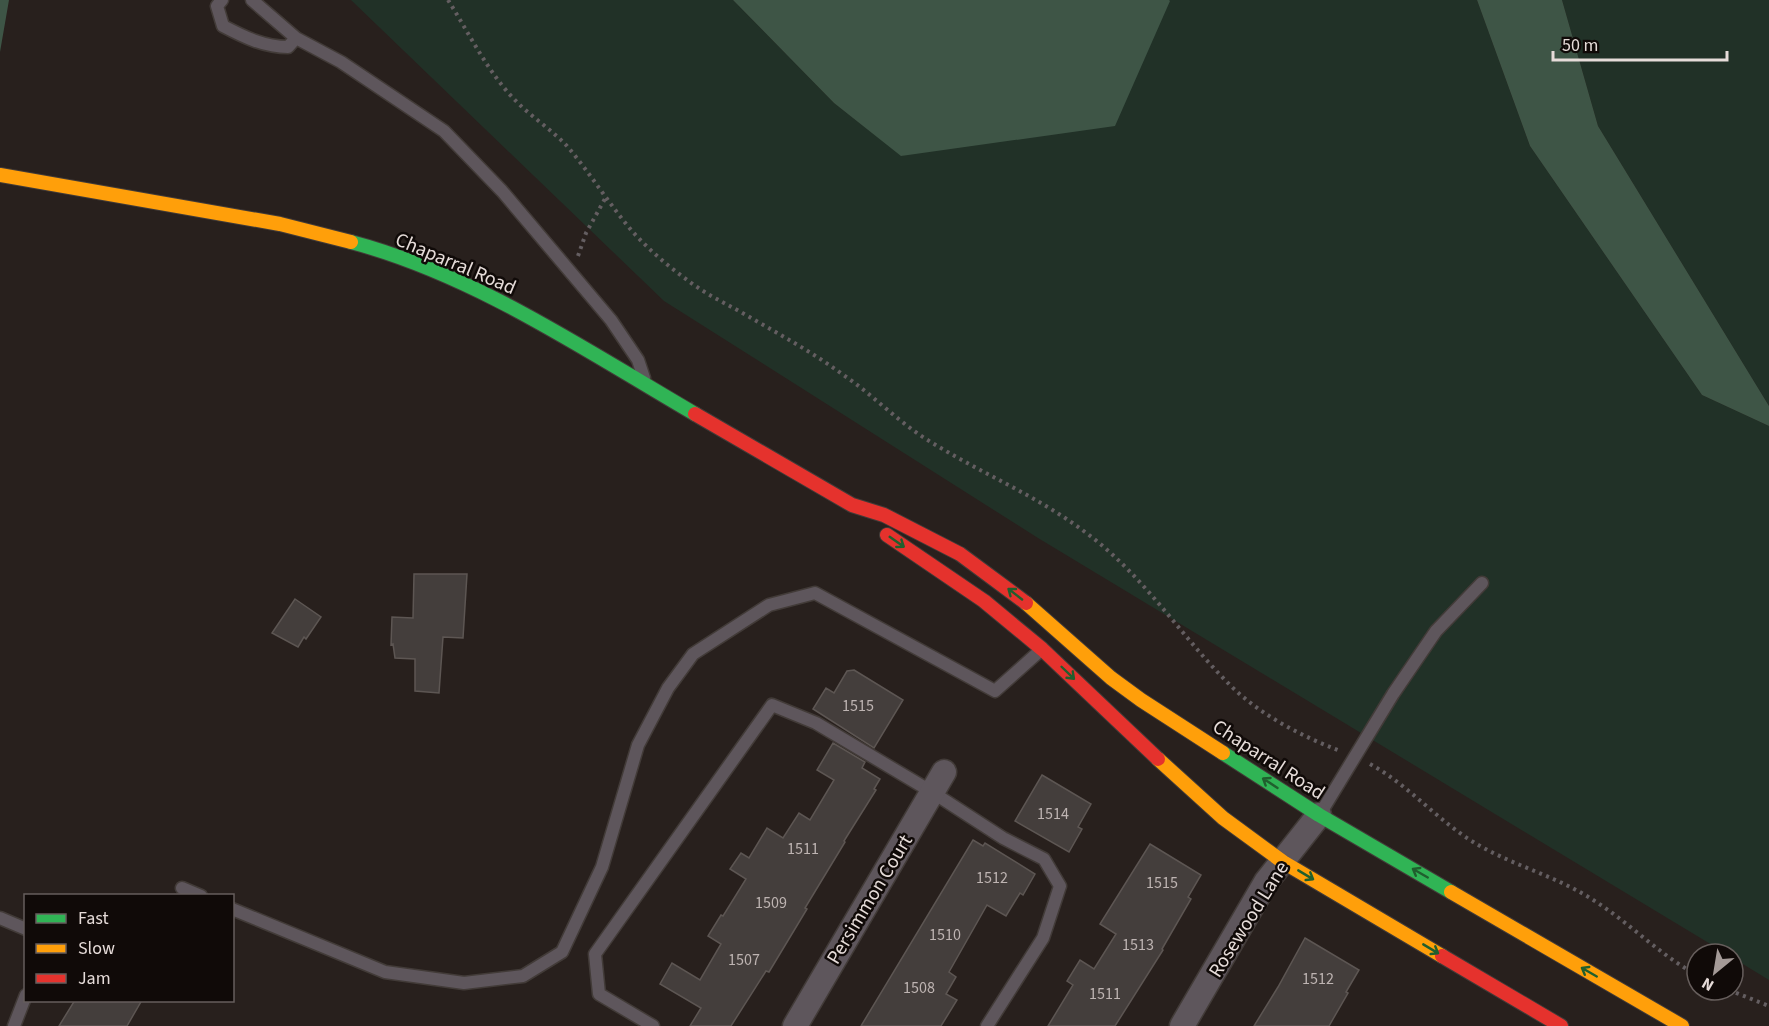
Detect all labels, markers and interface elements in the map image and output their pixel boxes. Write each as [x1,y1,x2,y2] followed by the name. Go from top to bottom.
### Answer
[1553,24,1727,62] scale bar
[1562,33,1598,58] text: 50 m
[391,226,520,302] street label: Chaparral Road
[889,536,905,548] one-way arrow
[1008,588,1024,600] one-way arrow
[1061,666,1076,681] one-way arrow
[842,695,874,717] house number: 1515
[1207,713,1330,807] street label: Chaparral Road
[1262,777,1279,789] one-way arrow
[1037,803,1069,825] house number: 1514
[820,829,920,970] street label: Persimmon Court
[787,838,819,860] house number: 1511
[1202,856,1296,983] street label: Rosewood Lane
[976,867,1008,889] house number: 1512
[1412,867,1429,879] one-way arrow
[1297,869,1314,881] one-way arrow
[1146,872,1178,894] house number: 1515
[755,892,787,914] house number: 1509
[24,894,234,1002] legend
[78,906,109,931] text: Fast
[929,924,961,946] house number: 1510
[1122,934,1154,956] house number: 1513
[78,936,115,961] text: Slow
[1685,942,1745,1002] north arrow
[1422,944,1439,956] one-way arrow
[728,949,760,971] house number: 1507
[1580,965,1597,977] one-way arrow
[78,966,111,991] text: Jam
[1302,968,1334,990] house number: 1512
[1698,972,1718,996] text: N
[903,977,935,999] house number: 1508
[1089,983,1121,1005] house number: 1511

